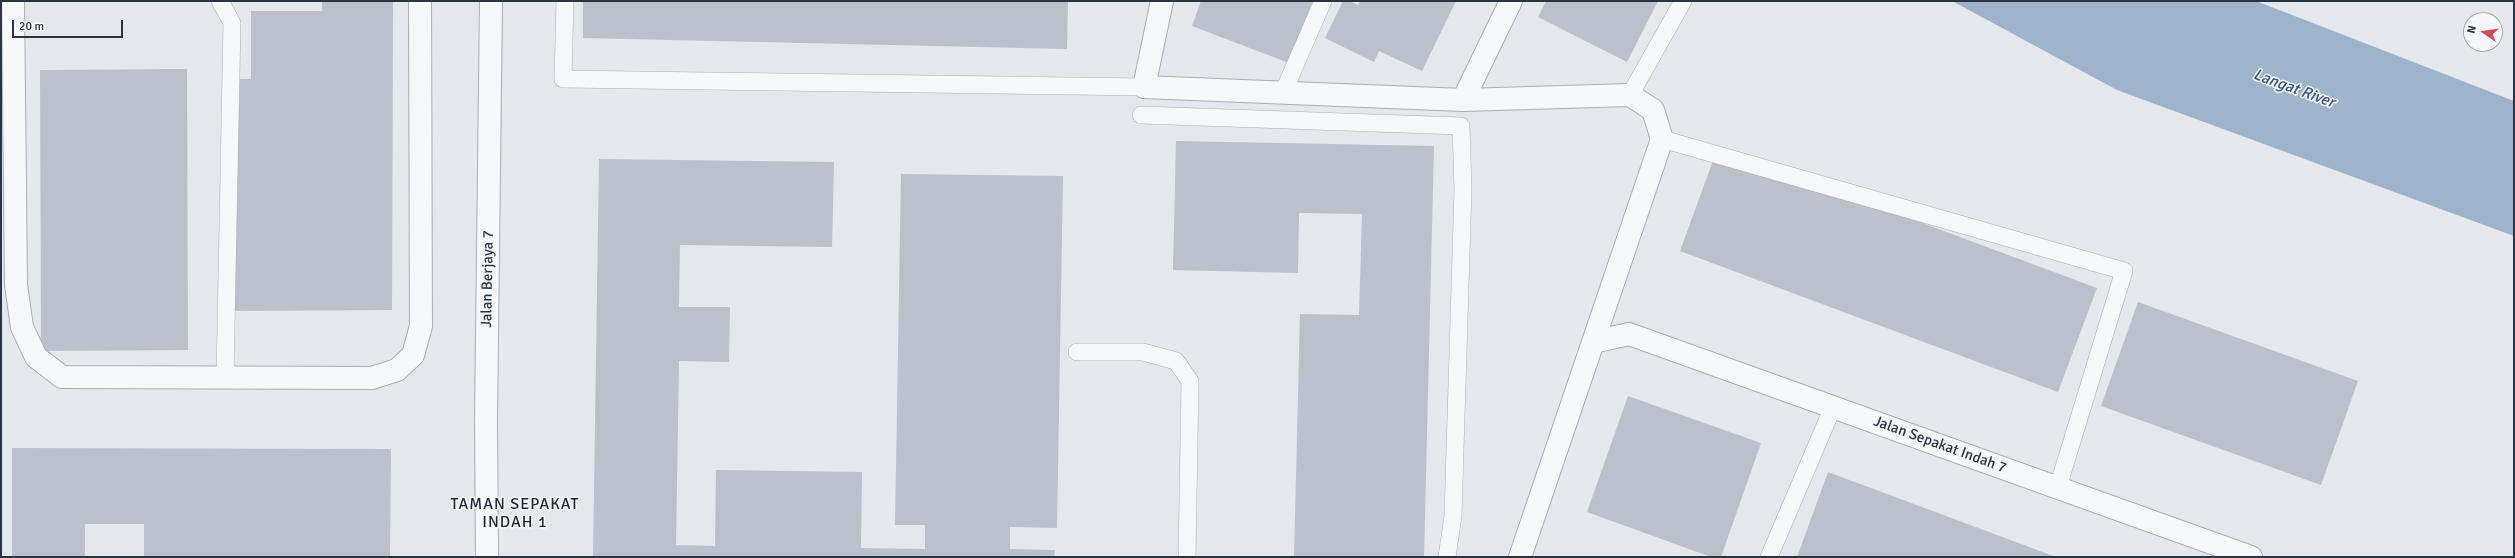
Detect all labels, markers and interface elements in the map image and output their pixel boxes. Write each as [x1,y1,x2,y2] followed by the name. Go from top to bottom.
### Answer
[14,12,125,38] scale bar
[2463,12,2503,52] north arrow
[19,19,44,34] text: 20 m
[2465,24,2479,35] text: N
[2251,65,2337,113] water label: Langat River
[478,230,498,328] street label: Jalan Berjaya 7
[1871,413,2009,477] street label: Jalan Sepakat Indah 7
[451,495,579,533] district label: TAMAN SEPAKAT INDAH 1

